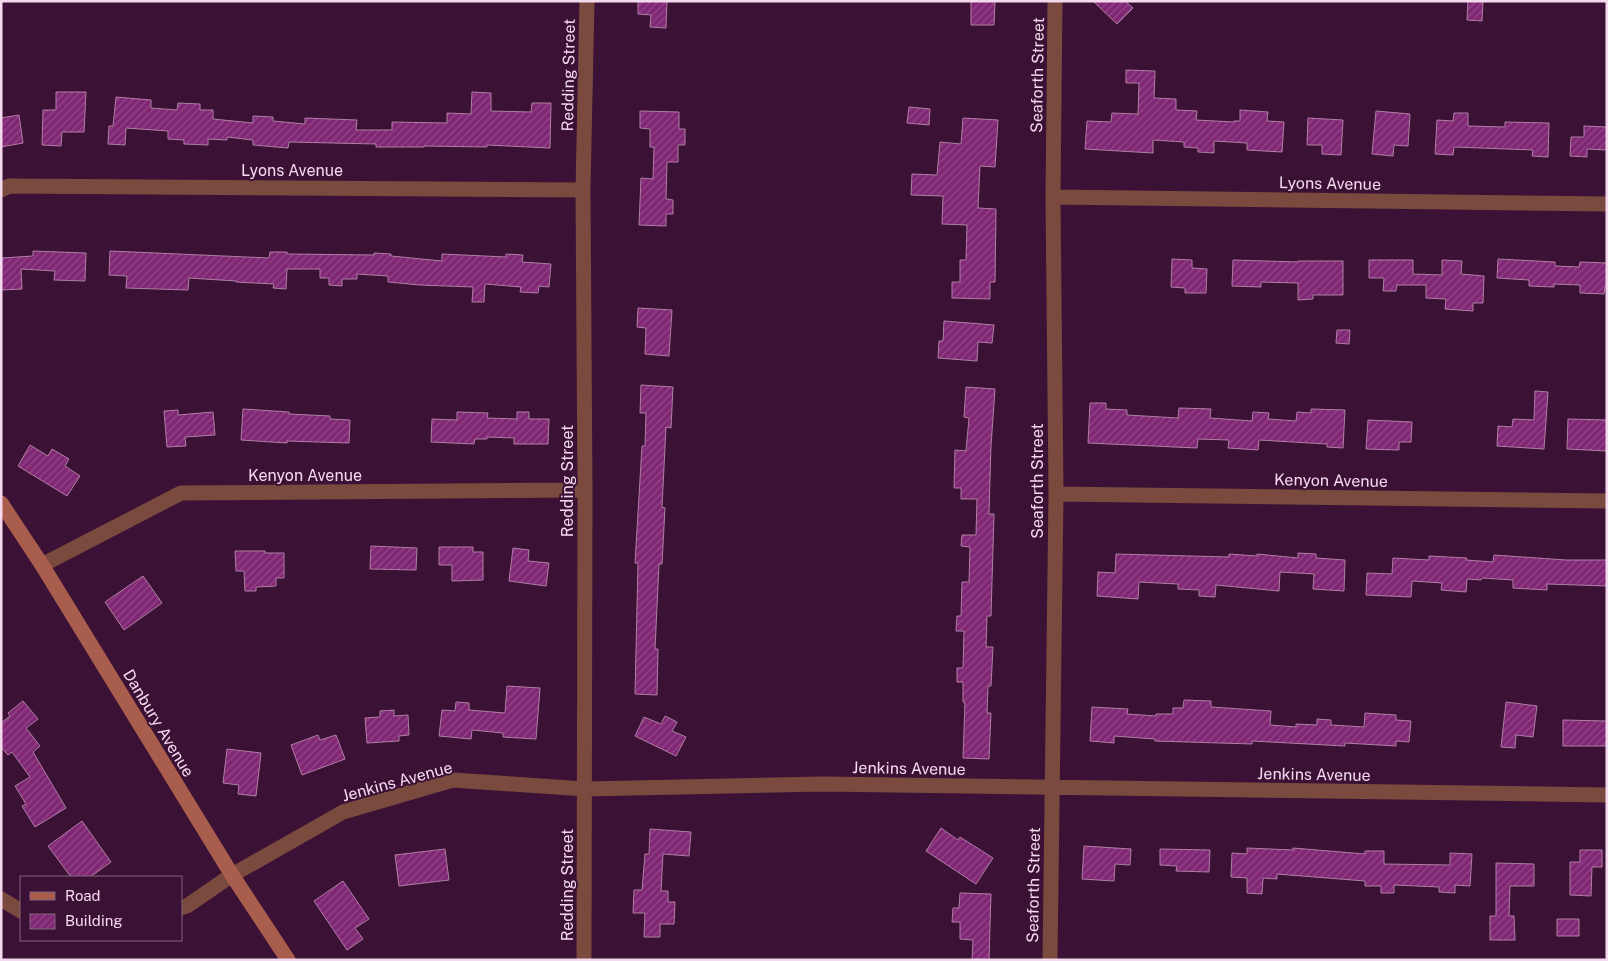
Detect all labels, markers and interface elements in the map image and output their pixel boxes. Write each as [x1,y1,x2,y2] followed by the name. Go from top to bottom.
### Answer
[1027,17,1048,133] street label: Seaforth Street
[558,18,579,132] street label: Redding Street
[241,161,343,180] street label: Lyons Avenue
[1279,173,1381,194] street label: Lyons Avenue
[1028,423,1047,539] street label: Seaforth Street
[558,425,577,537] street label: Redding Street
[248,466,362,485] street label: Kenyon Avenue
[1274,470,1388,491] street label: Kenyon Avenue
[119,666,198,780] street label: Danbury Avenue
[340,758,454,805] street label: Jenkins Avenue
[852,758,966,779] street label: Jenkins Avenue
[1257,764,1371,785] street label: Jenkins Avenue
[1023,827,1044,943] street label: Seaforth Street
[558,829,577,941] street label: Redding Street
[20,876,182,941] legend
[65,887,101,904] text: Road
[65,912,123,929] text: Building

